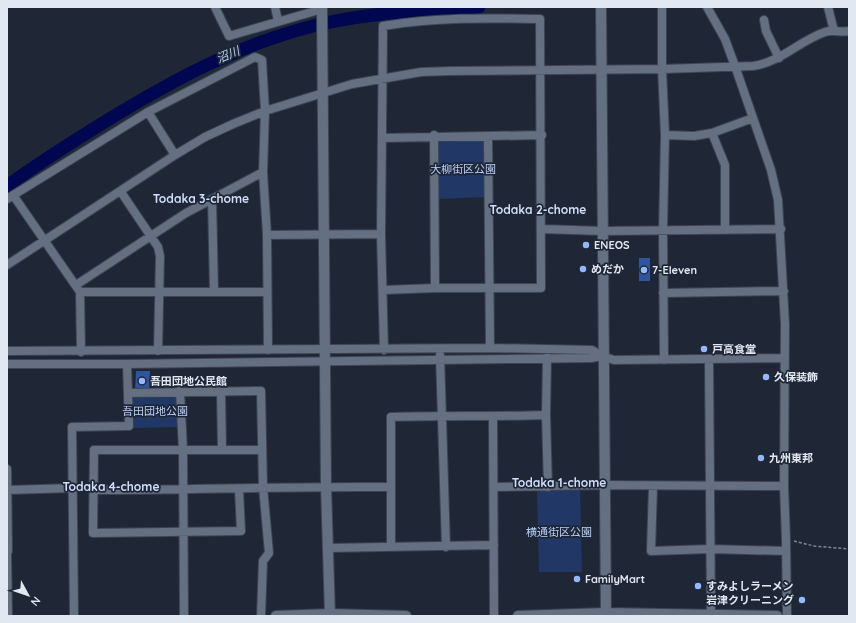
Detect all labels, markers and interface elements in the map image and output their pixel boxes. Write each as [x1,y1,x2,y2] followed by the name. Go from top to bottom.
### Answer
[214,42,244,66] water label: 沼川
[430,162,496,176] park label: 大柳街区公園
[153,191,249,206] district label: Todaka 3-chome
[490,202,586,217] district label: Todaka 2-chome
[594,238,630,252] place label: ENEOS
[581,240,591,250] marker: ENEOS
[591,262,624,276] place label: めだか
[652,263,697,277] place label: 7-Eleven
[578,264,588,274] marker: めだか
[639,265,649,275] marker: 7-Eleven
[712,342,756,356] place label: 戸高食堂
[699,344,709,354] marker: 戸高食堂
[774,370,818,384] place label: 久保装飾
[761,372,771,382] marker: 久保装飾
[150,374,227,388] place label: 吾田団地公民館
[137,376,147,386] marker: 吾田団地公民館
[122,404,188,418] park label: 吾田団地公園
[769,451,813,465] place label: 九州東邦
[756,453,766,463] marker: 九州東邦
[512,475,606,490] district label: Todaka 1-chome
[62,479,160,494] district label: Todaka 4-chome
[526,525,592,539] park label: 横通街区公園
[585,572,645,586] place label: FamilyMart
[572,574,582,584] marker: FamilyMart
[8,575,48,615] north arrow
[706,579,794,593] place label: すみよしラーメン
[693,581,703,591] marker: すみよしラーメン
[706,593,794,607] place label: 岩津クリーニング
[28,594,44,609] text: N
[797,595,807,605] marker: 岩津クリーニング

